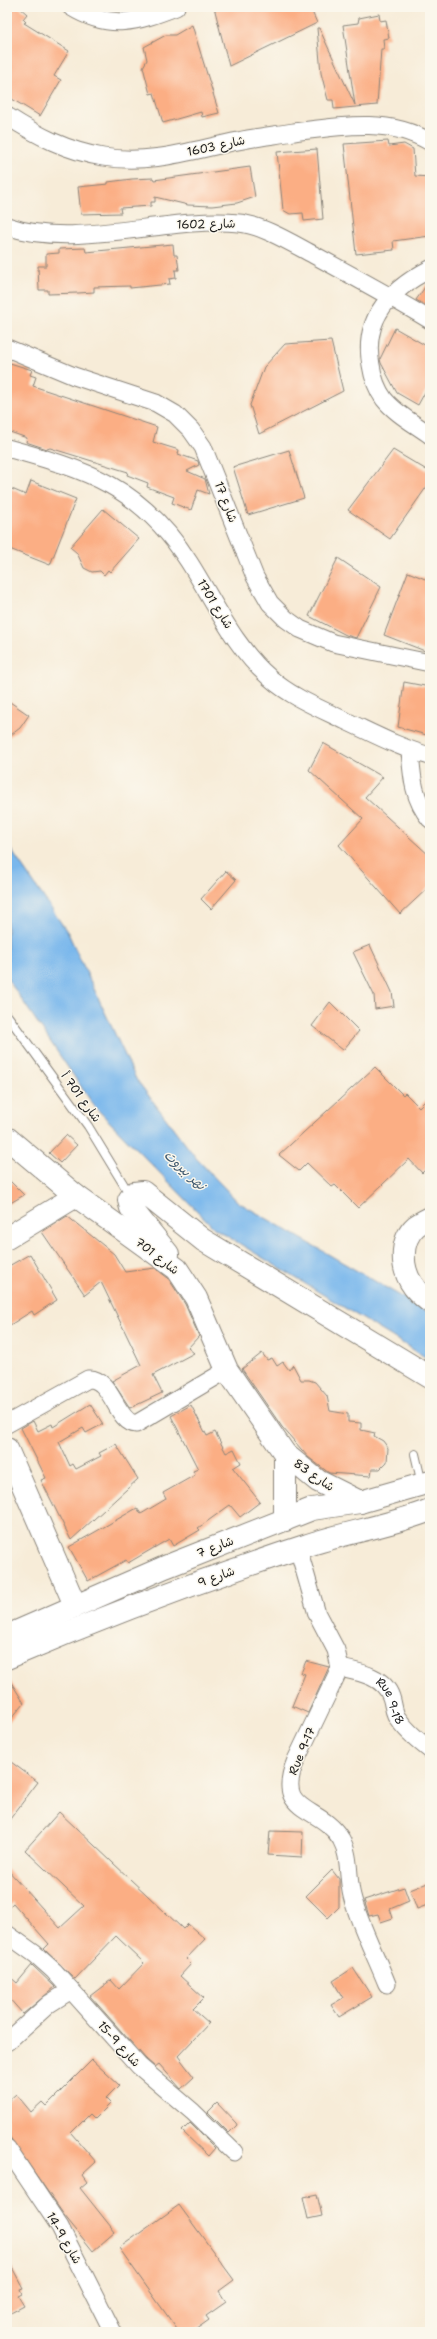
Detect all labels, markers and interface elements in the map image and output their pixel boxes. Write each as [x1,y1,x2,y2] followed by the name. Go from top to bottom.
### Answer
[185,132,247,161] street label: شارع 1603
[176,215,236,234] street label: شارع 1602
[210,479,241,525] street label: شارع 17
[193,576,237,632] street label: شارع 1701
[57,1069,105,1126] street label: شارع 701 أ
[161,1146,211,1195] water label: نهر بيروت
[131,1234,182,1279] street label: شارع 701
[290,1455,338,1496] street label: شارع 83
[194,1533,236,1562] street label: شارع 7
[195,1563,237,1592] street label: شارع 9
[372,1674,408,1728] street label: Rue 9-18
[285,1725,319,1777] street label: Rue 9-17
[93,2018,144,2071] street label: شارع 9-15
[42,2209,85,2267] street label: شارع 9-14

